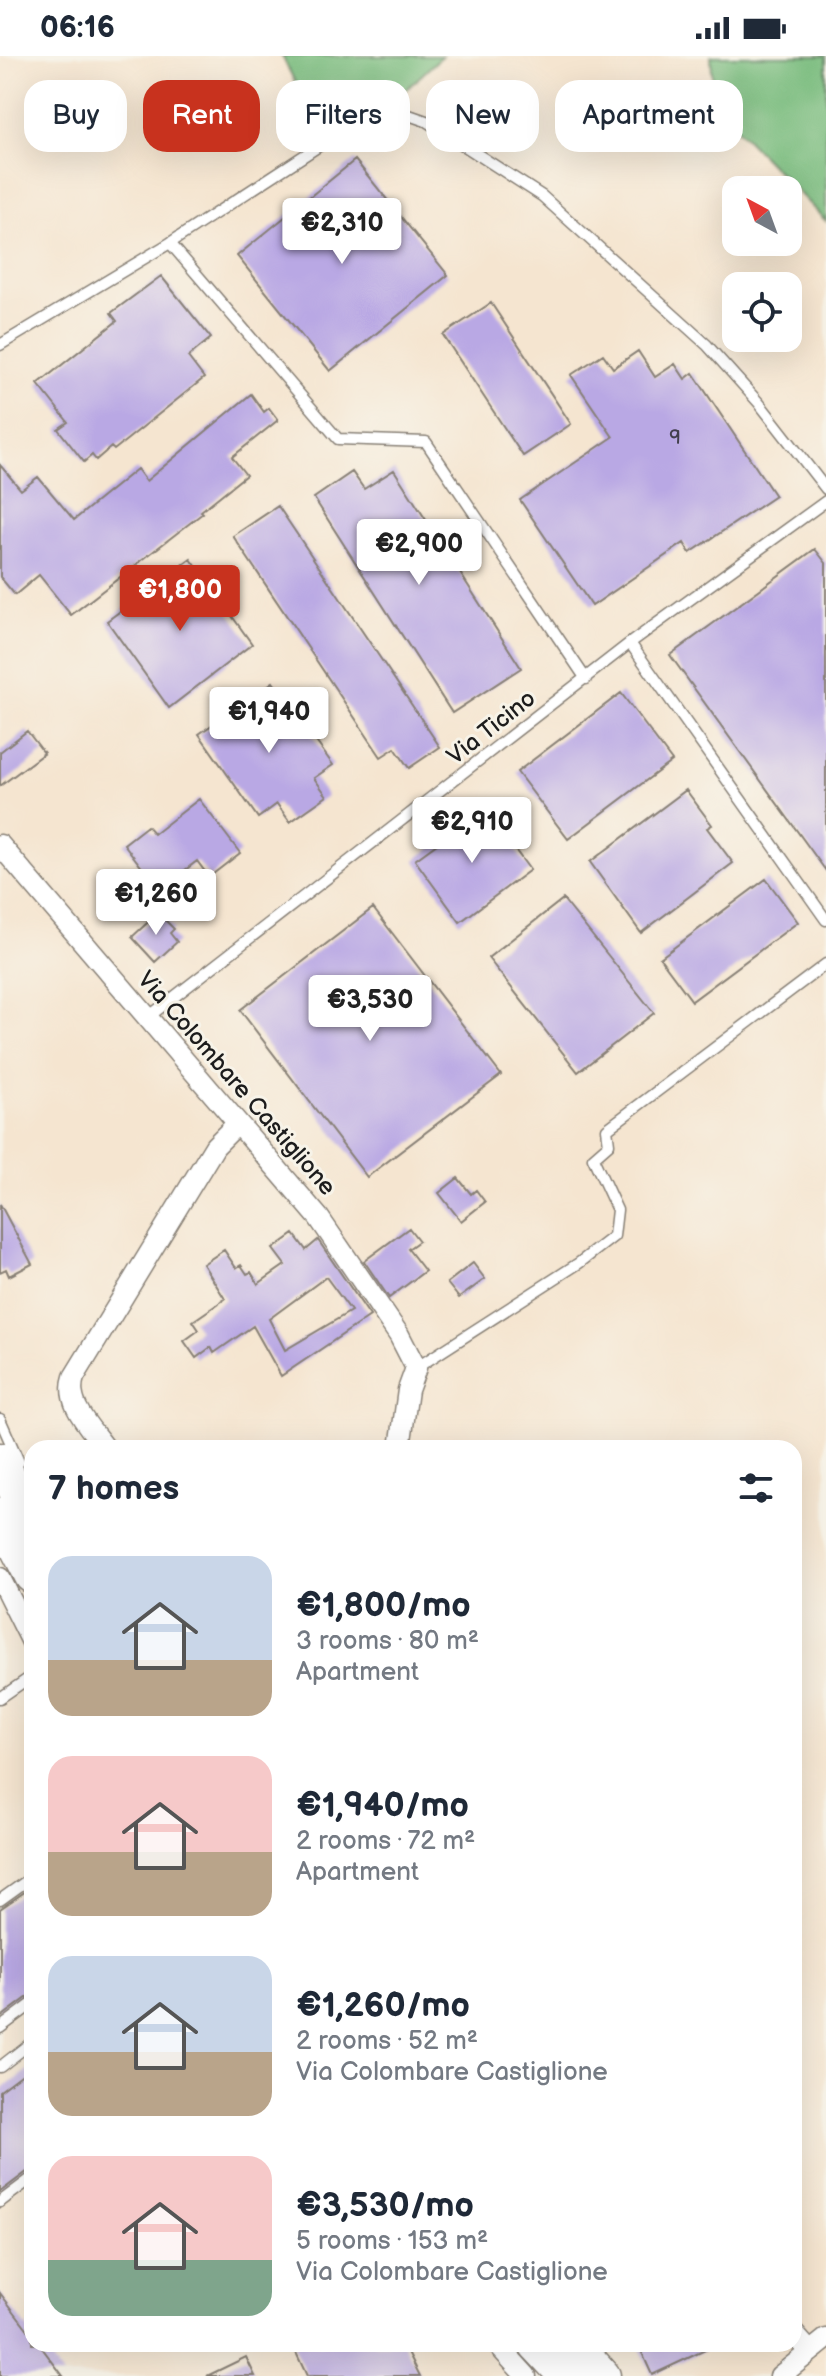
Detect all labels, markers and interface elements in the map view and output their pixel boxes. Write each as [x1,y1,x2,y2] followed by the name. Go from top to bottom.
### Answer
[40,10,115,46] text: 06:16
[24,80,127,152] chip: Buy
[143,80,260,152] chip: Rent
[276,80,410,152] chip: Filters
[426,80,539,152] chip: New
[555,80,743,152] chip: Apartment
[722,176,802,256] north arrow
[722,176,802,352] map controls
[277,198,407,266] pin: €2,310
[300,208,384,239] text: €2,310
[722,272,802,352] button: locate
[669,426,681,450] house number: 9
[354,519,484,587] pin: €2,900
[375,529,463,560] text: €2,900
[115,565,245,633] pin: €1,800
[138,575,222,606] text: €1,800
[441,684,541,771] street label: Via Ticino
[204,687,334,755] pin: €1,940
[227,697,311,728] text: €1,940
[407,797,537,865] pin: €2,910
[430,807,514,838] text: €2,910
[91,869,221,937] pin: €1,260
[114,879,198,910] text: €1,260
[131,965,342,1201] street label: Via Colombare Castiglione
[305,975,435,1043] pin: €3,530
[327,985,413,1016] text: €3,530
[734,1466,778,1510] icon: filters
[48,1468,179,1509] text: 7 homes
[296,1585,471,1626] text: €1,800/mo
[112,1588,208,1684] icon: home
[296,1626,479,1657] text: 3 rooms · 80 m²
[296,1657,419,1688] text: Apartment
[296,1785,469,1826] text: €1,940/mo
[112,1788,208,1884] icon: home
[296,1826,475,1857] text: 2 rooms · 72 m²
[296,1857,419,1888] text: Apartment
[296,1985,470,2026] text: €1,260/mo
[112,1988,208,2084] icon: home
[296,2026,478,2057] text: 2 rooms · 52 m²
[296,2057,608,2088] text: Via Colombare Castiglione
[296,2185,474,2226] text: €3,530/mo
[112,2188,208,2284] icon: home
[296,2226,488,2257] text: 5 rooms · 153 m²
[296,2257,608,2288] text: Via Colombare Castiglione

